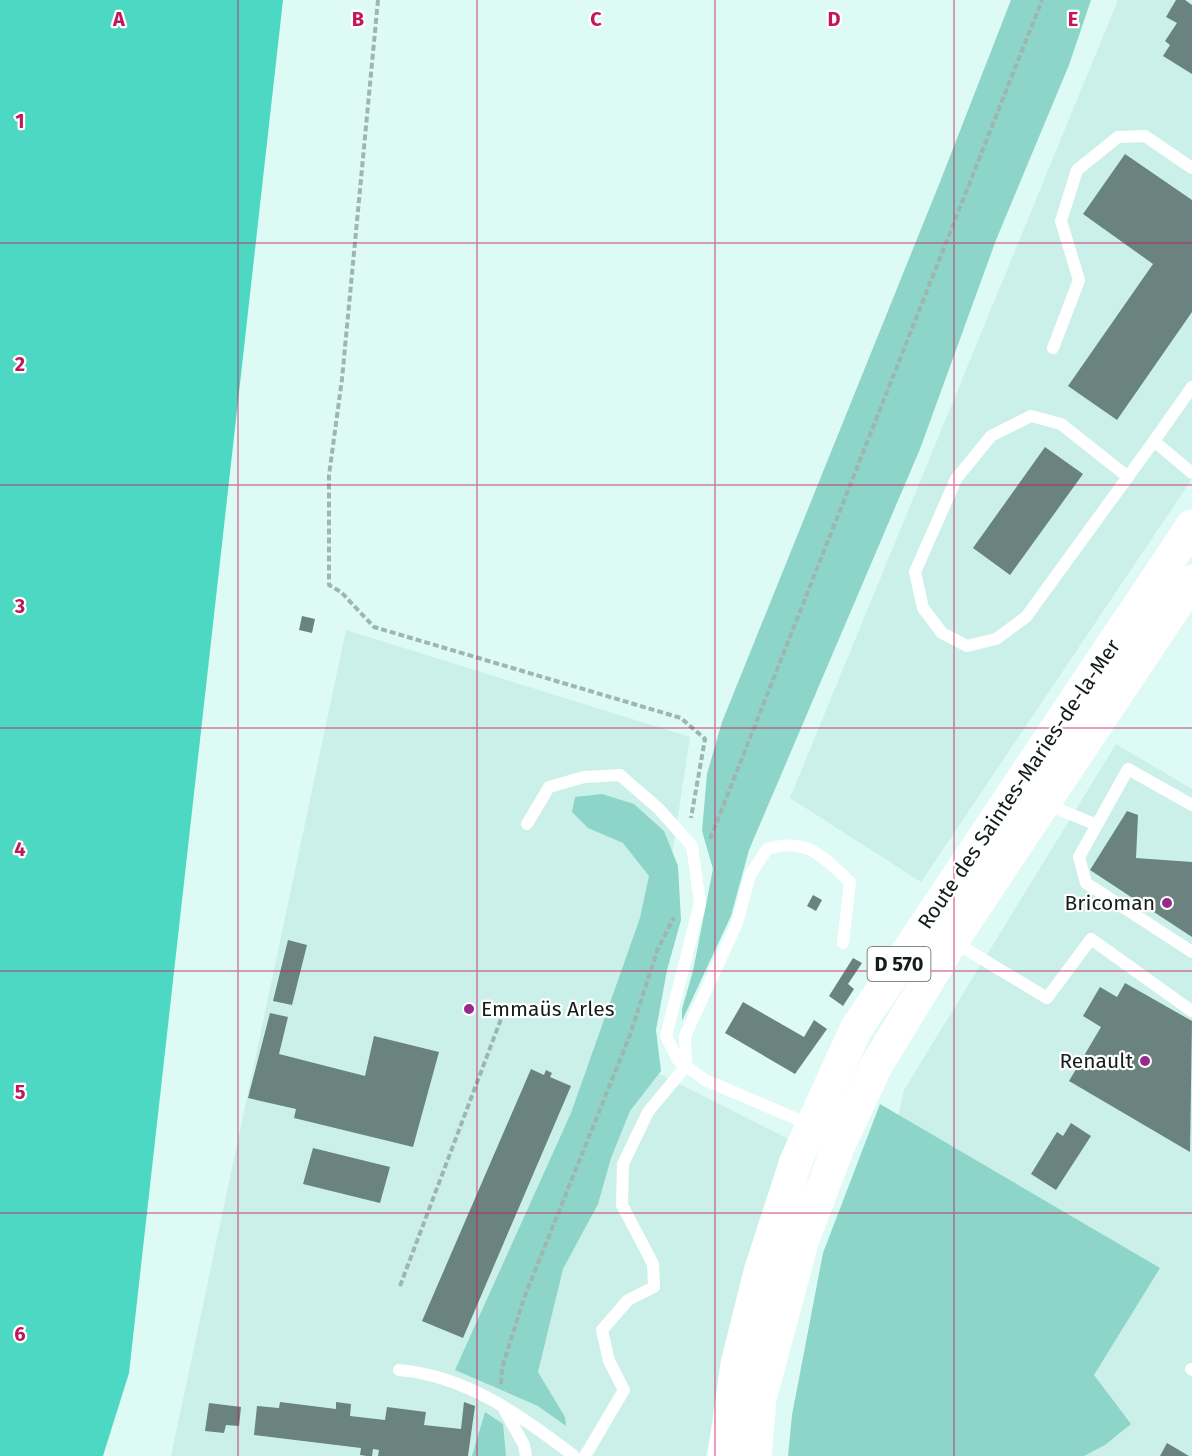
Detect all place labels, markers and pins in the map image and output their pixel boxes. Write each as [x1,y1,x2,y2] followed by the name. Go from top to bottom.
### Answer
[1065,890,1155,916] place label: Bricoman
[1160,896,1174,910] marker: Bricoman
[481,996,615,1022] place label: Emmaüs Arles
[462,1002,476,1016] marker: Emmaüs Arles
[1059,1048,1133,1074] place label: Renault
[1138,1054,1152,1068] marker: Renault

